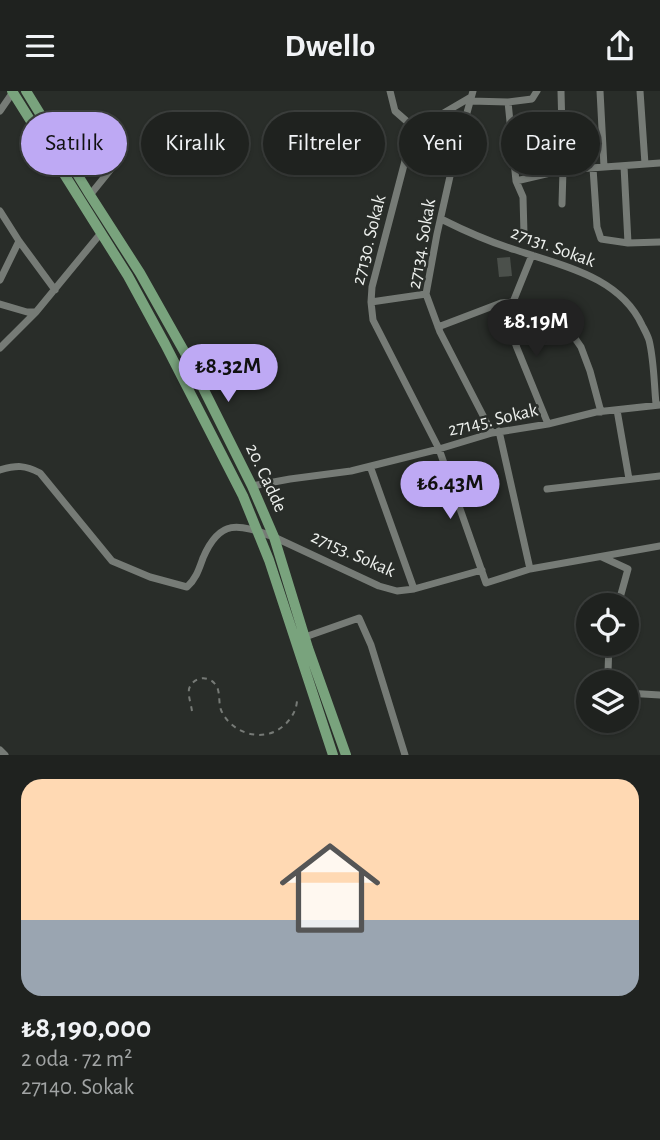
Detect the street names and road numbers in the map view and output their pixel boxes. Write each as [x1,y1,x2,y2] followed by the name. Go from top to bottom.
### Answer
[349,193,389,287] street label: 27130. Sokak
[405,197,439,291] street label: 27134. Sokak
[508,223,598,271] street label: 27131. Sokak
[446,400,540,440] street label: 27145. Sokak
[242,441,290,515] street label: 20. Cadde
[308,527,398,581] street label: 27153. Sokak

